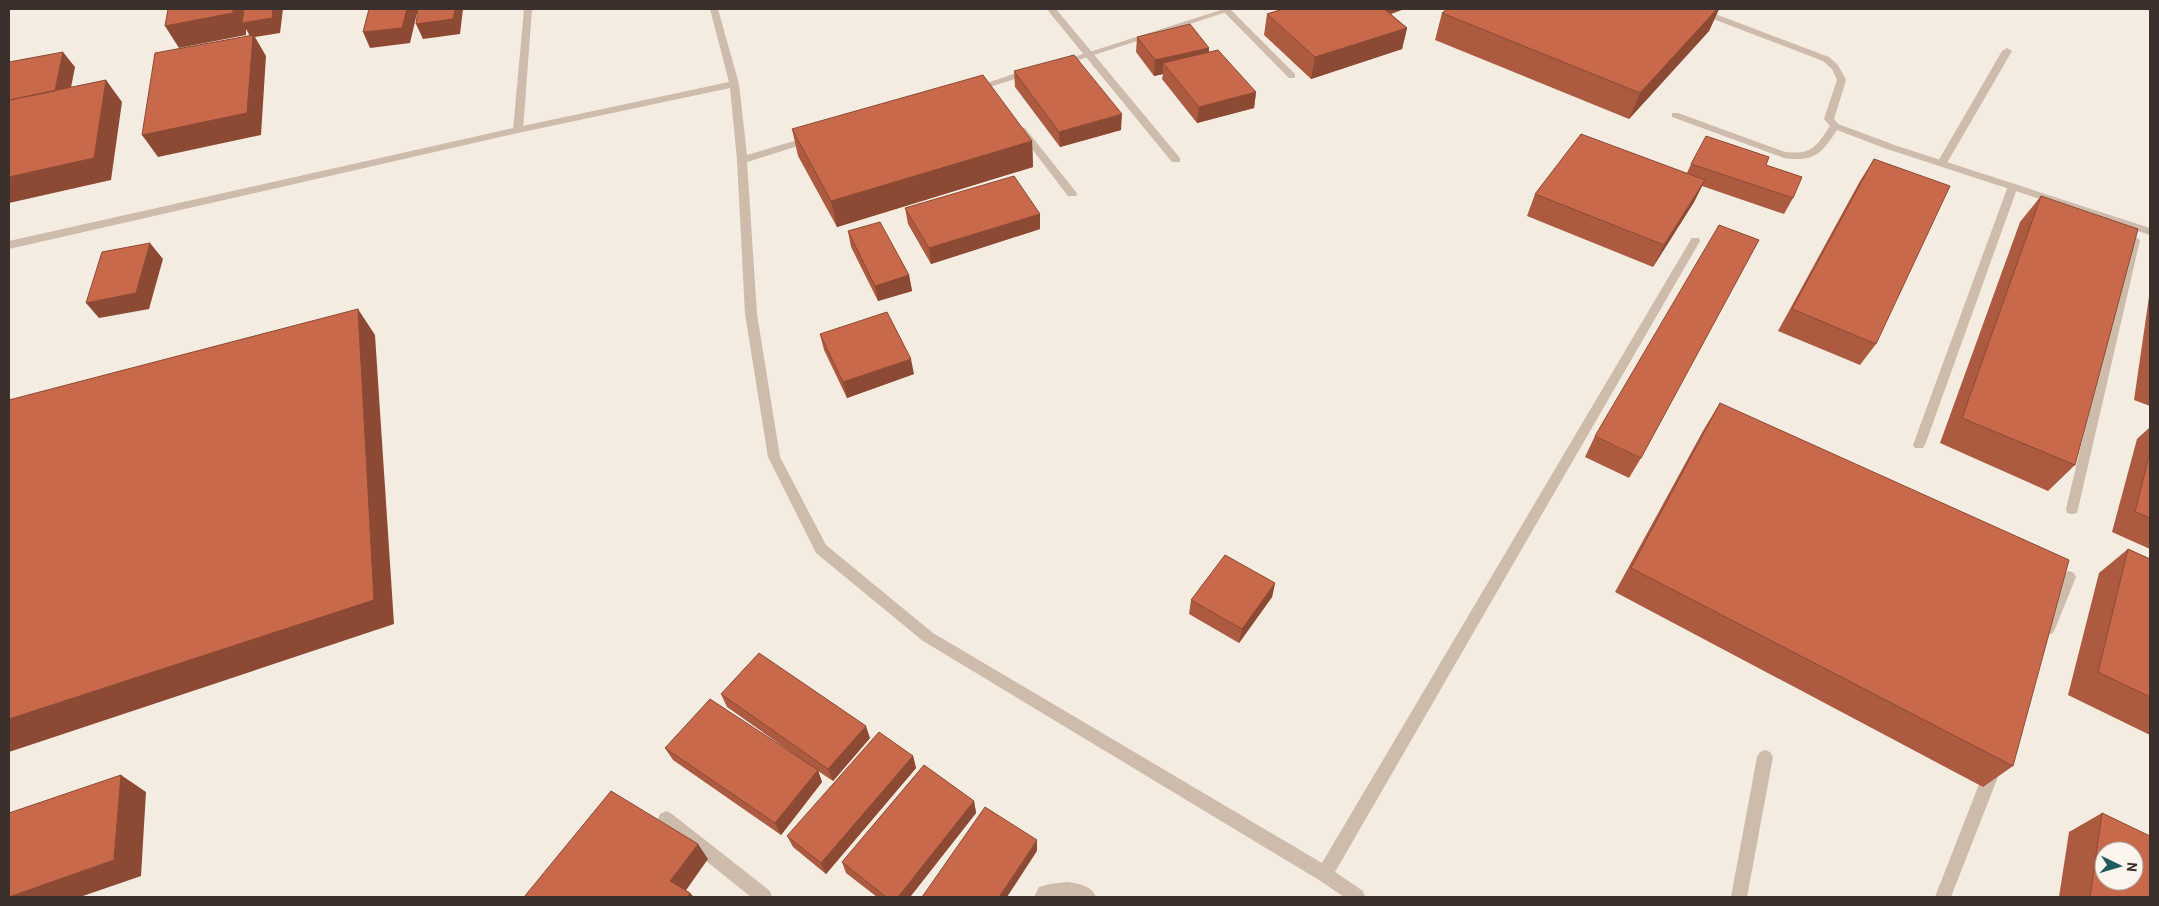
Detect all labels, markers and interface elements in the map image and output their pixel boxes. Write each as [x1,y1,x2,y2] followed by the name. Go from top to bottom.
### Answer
[2094,841,2144,891] north arrow
[2124,862,2141,873] text: N

